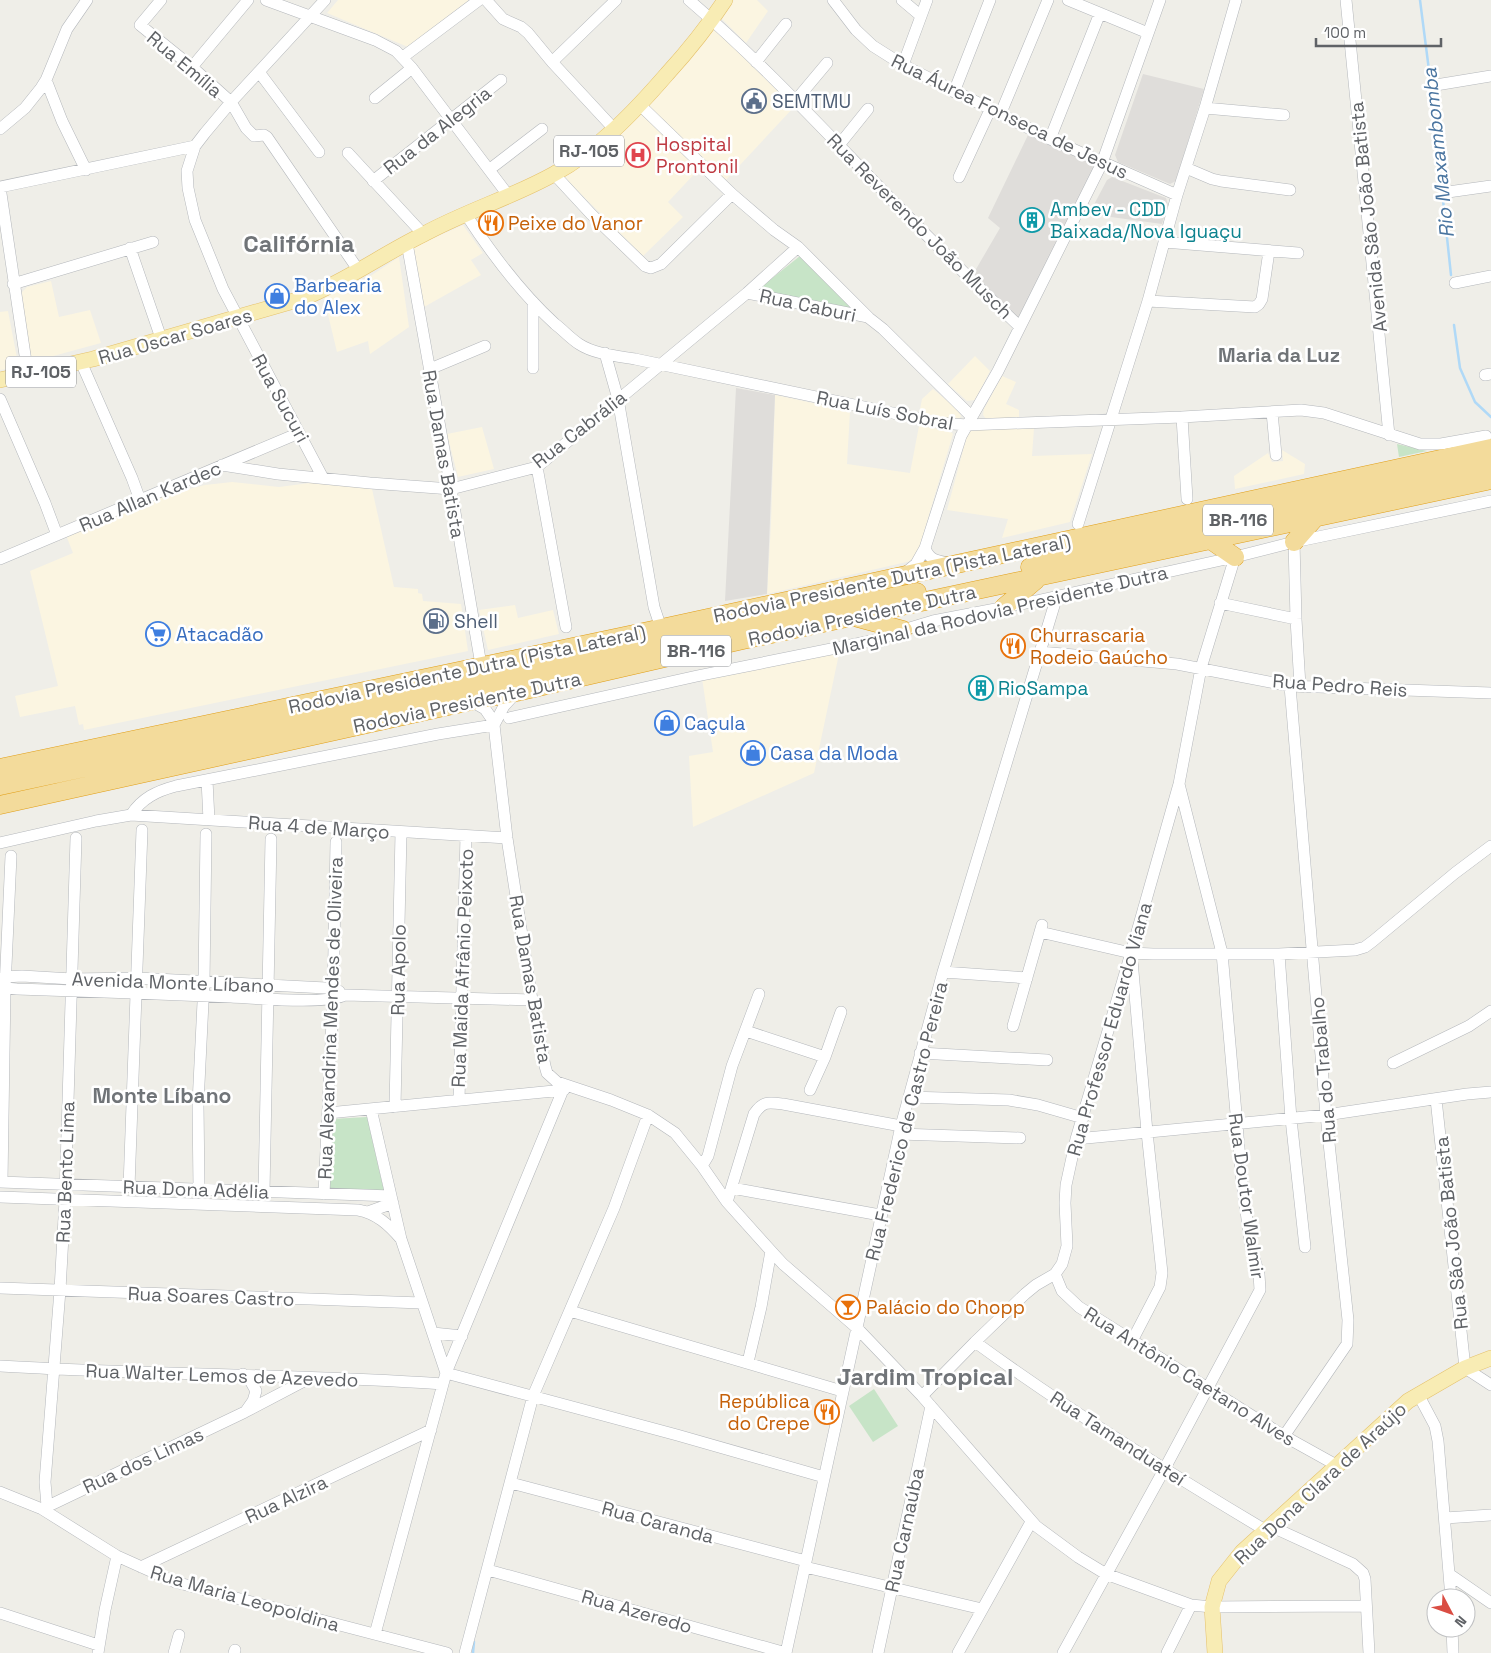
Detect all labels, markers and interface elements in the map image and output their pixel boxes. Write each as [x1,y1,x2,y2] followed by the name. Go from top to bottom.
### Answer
[1316,15,1441,47] scale bar
[1324,23,1366,42] text: 100 m
[142,25,228,103] street label: Rua Emília
[887,48,1132,185] street label: Rua Áurea Fonseca de Jesus
[1416,66,1460,239] water label: Rio Maxambomba
[378,80,496,180] street label: Rua da Alegria
[741,88,767,114] public building icon: SEMTMU
[772,89,851,114] place label: SEMTMU
[1344,100,1393,333] street label: Avenida São João Batista
[821,128,1018,325] street label: Rua Reverendo João Musch
[656,132,738,179] place label: Hospital Prontonil
[554,136,624,166] road number: RJ-105
[625,142,651,168] hospital icon: Hospital Prontonil
[1050,197,1242,244] place label: Ambev - CDD Baixada/Nova Iguaçu
[1019,207,1045,233] building icon: Ambev - CDD Baixada/Nova Iguaçu
[478,210,504,236] restaurant icon: Peixe do Vanor
[508,211,643,236] place label: Peixe do Vanor
[243,228,355,259] district label: Califórnia
[294,273,382,320] place label: Barbearia do Alex
[264,283,290,309] shop icon: Barbearia do Alex
[757,283,859,328] street label: Rua Caburi
[95,303,255,370] street label: Rua Oscar Soares
[1218,342,1340,368] district label: Maria da Luz
[246,350,315,447] street label: Rua Sucuri
[6,357,76,388] road number: RJ-105
[416,368,471,540] street label: Rua Damas Batista
[527,385,631,474] street label: Rua Cabrália
[814,385,955,436] street label: Rua Luís Sobral
[75,455,225,538] street label: Rua Allan Kardec
[1203,504,1273,536] road number: BR-116
[711,529,1073,627] street label: Rodovia Presidente Dutra (Pista Lateral)
[830,560,1170,661] street label: Marginal da Rodovia Presidente Dutra
[746,580,978,650] street label: Rodovia Presidente Dutra
[423,608,449,634] fuel station icon: Shell
[454,609,498,634] place label: Shell
[286,620,648,718] street label: Rodovia Presidente Dutra (Pista Lateral)
[145,621,171,647] supermarket icon: Atacadão
[176,622,264,647] place label: Atacadão
[1030,623,1168,670] place label: Churrascaria Rodeio Gaúcho
[1000,633,1026,659] restaurant icon: Churrascaria Rodeio Gaúcho
[661,636,731,666] road number: BR-116
[351,667,583,737] street label: Rodovia Presidente Dutra
[1272,668,1408,703] street label: Rua Pedro Reis
[968,675,994,701] building icon: RioSampa
[998,676,1089,701] place label: RioSampa
[654,710,680,736] shop icon: Caçula
[684,711,746,736] place label: Caçula
[740,740,766,766] shop icon: Casa da Moda
[770,741,898,766] place label: Casa da Moda
[247,810,391,845] street label: Rua 4 de Março
[446,848,479,1088] street label: Rua Maida Afrânio Peixoto
[312,856,349,1180] street label: Rua Alexandrina Mendes de Oliveira
[503,893,558,1065] street label: Rua Damas Batista
[1061,899,1158,1159] street label: Rua Professor Eduardo Viana
[385,924,412,1016] street label: Rua Apolo
[71,966,275,999] street label: Avenida Monte Líbano
[860,979,953,1264] street label: Rua Frederico de Castro Pereira
[1305,996,1342,1144] street label: Rua do Trabalho
[93,1082,231,1109] district label: Monte Líbano
[51,1101,80,1243] street label: Rua Bento Lima
[1222,1111,1271,1281] street label: Rua Doutor Walmir
[1429,1135,1474,1331] street label: Rua São João Batista
[122,1174,270,1205] street label: Rua Dona Adélia
[127,1281,295,1312] street label: Rua Soares Castro
[835,1294,861,1320] bar icon: Palácio do Chopp
[866,1295,1025,1320] place label: Palácio do Chopp
[1079,1301,1300,1452] street label: Rua Antônio Caetano Alves
[85,1358,359,1393] street label: Rua Walter Lemos de Azevedo
[837,1361,1013,1392] district label: Jardim Tropical
[1045,1385,1191,1492] street label: Rua Tamanduateí
[719,1389,810,1436] place label: República do Crepe
[1229,1397,1412,1570] street label: Rua Dona Clara de Araújo
[814,1399,840,1425] restaurant icon: República do Crepe
[79,1422,208,1499] street label: Rua dos Limas
[879,1465,930,1595] street label: Rua Carnaúba
[241,1469,331,1529] street label: Rua Alzira
[599,1496,717,1549] street label: Rua Caranda
[147,1559,342,1638] street label: Rua Maria Leopoldina
[579,1584,695,1639] street label: Rua Azeredo
[1426,1588,1476,1638] north arrow
[1451,1612,1471,1631] text: N

